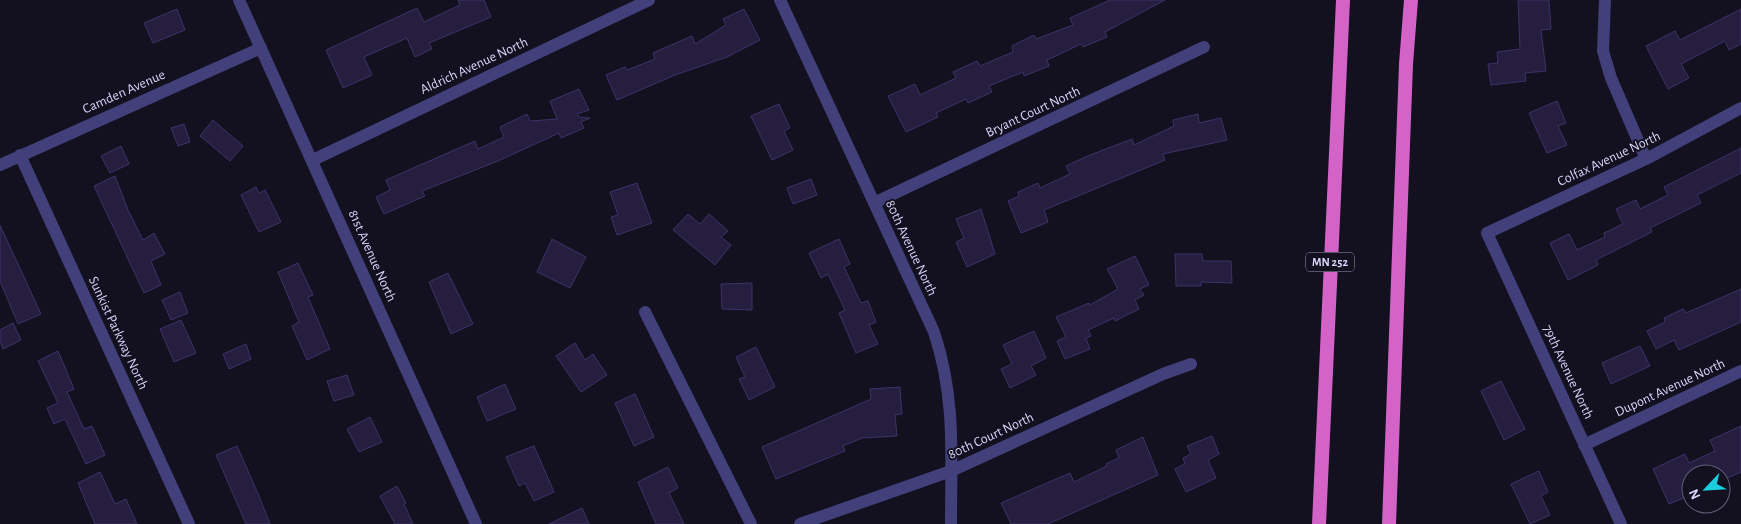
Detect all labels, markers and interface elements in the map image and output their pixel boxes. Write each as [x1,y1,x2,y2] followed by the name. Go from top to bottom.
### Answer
[418,35,530,97] street label: Aldrich Avenue North
[81,68,167,116] street label: Camden Avenue
[984,84,1082,140] street label: Bryant Court North
[1555,129,1663,189] street label: Colfax Avenue North
[883,198,939,298] street label: 80th Avenue North
[346,208,398,304] street label: 81st Avenue North
[1306,252,1354,272] road number: MN 252
[86,274,150,392] street label: Sunkist Parkway North
[1540,323,1596,421] street label: 79th Avenue North
[1613,356,1727,420] street label: Dupont Avenue North
[946,410,1036,462] street label: 80th Court North
[1681,464,1731,514] north arrow
[1687,487,1704,501] text: N

